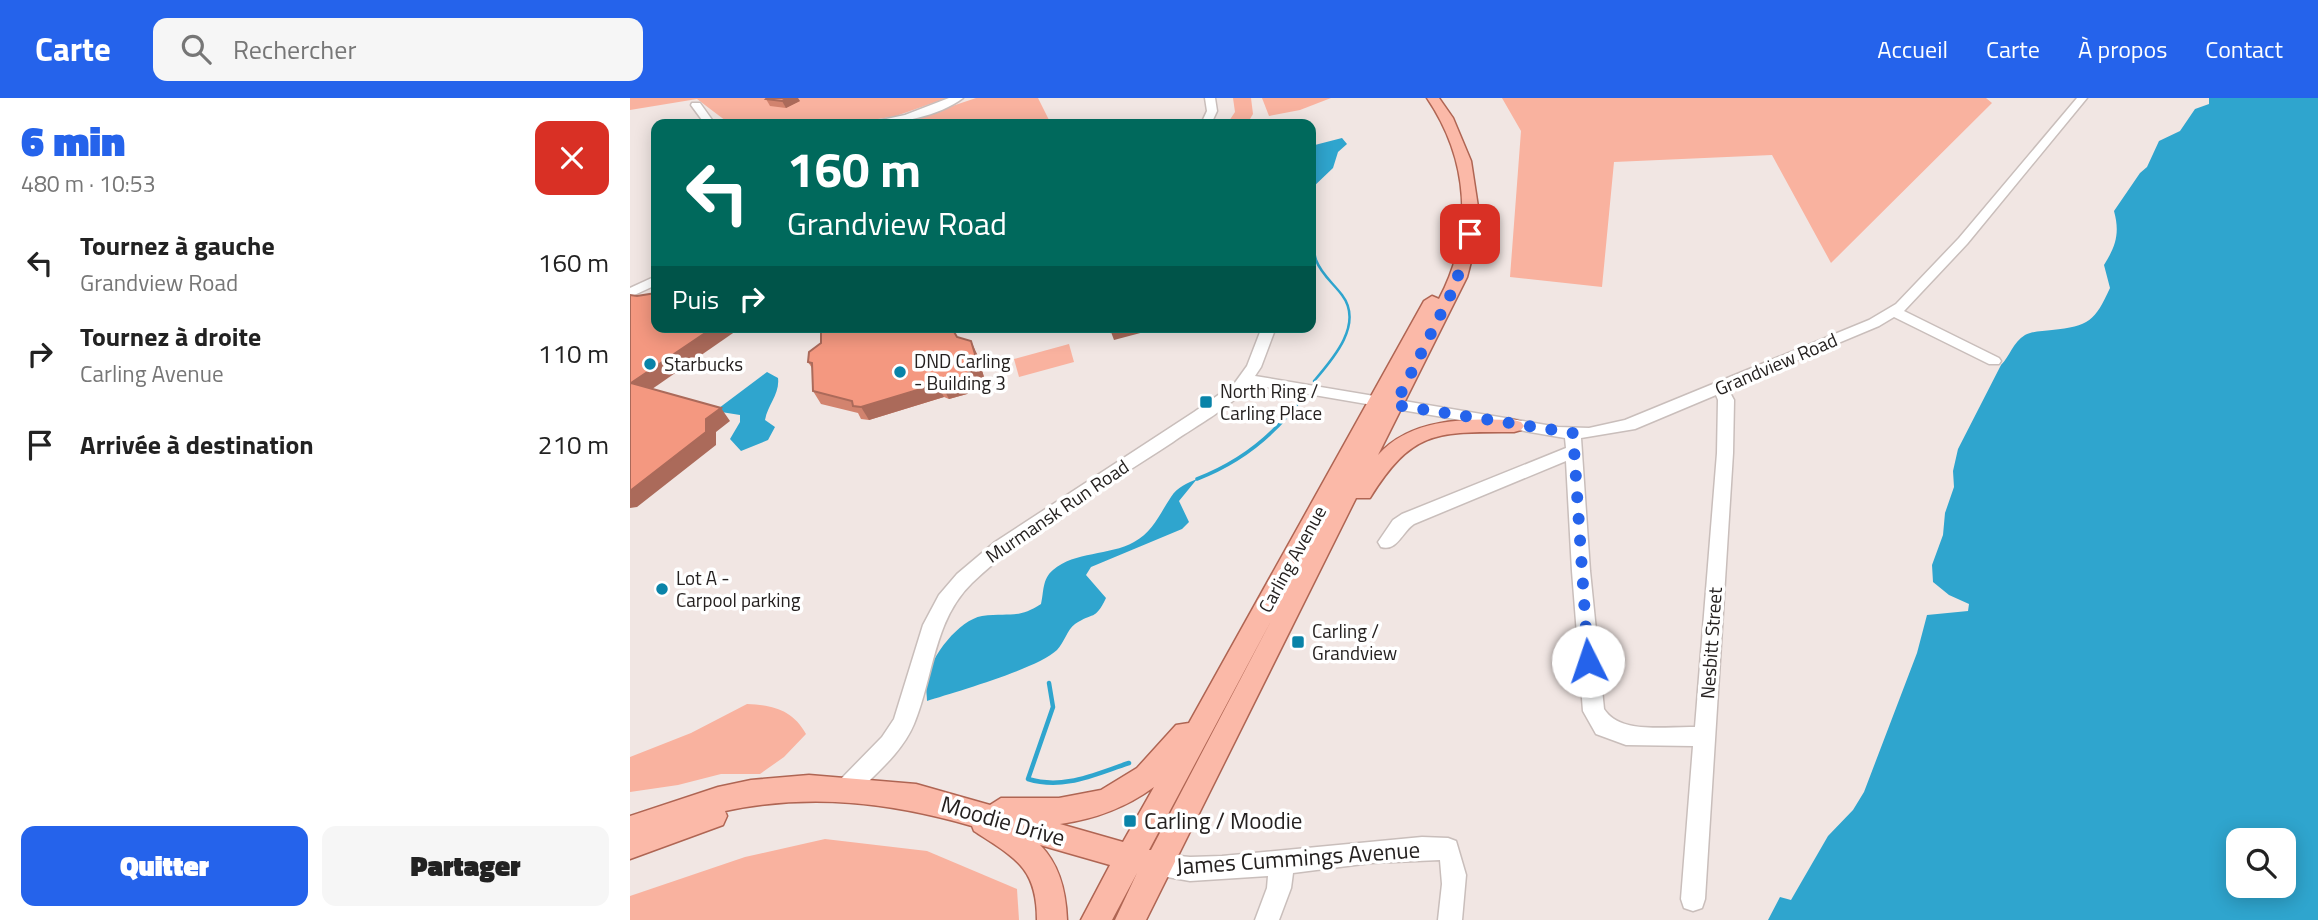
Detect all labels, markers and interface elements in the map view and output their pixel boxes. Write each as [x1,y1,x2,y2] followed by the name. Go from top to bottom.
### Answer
[153,18,643,81] search box
[35,24,111,74] text: Carte
[177,30,215,68] icon: search
[233,30,356,69] text: Rechercher
[1877,31,1948,67] text: Accueil
[1986,31,2040,67] text: Carte
[2078,31,2167,67] text: À propos
[2205,31,2283,67] text: Contact
[21,108,125,172] text: 6 min
[535,121,609,195] button: close
[787,131,921,206] text: 160 m
[672,147,763,238] icon: left
[21,166,156,201] text: 480 m · 10:53
[787,199,1007,247] text: Grandview Road
[1440,204,1500,264] pin
[1451,215,1489,253] icon: arrive
[80,226,275,265] text: Tournez à gauche
[538,243,609,282] text: 160 m
[21,244,59,282] icon: left
[80,265,238,300] text: Grandview Road
[672,280,719,319] text: Puis
[733,280,771,318] icon: right
[80,317,261,356] text: Tournez à droite
[1710,325,1842,402] street label: Grandview Road
[538,334,609,373] text: 110 m
[21,335,59,373] icon: right
[914,346,1011,397] place label: DND Carling - Building 3
[664,349,743,378] place label: Starbucks
[80,356,224,391] text: Carling Avenue
[642,356,658,372] marker: Starbucks
[892,364,908,380] marker: DND Carling - Building 3
[1220,376,1322,427] place label: North Ring / Carling Place
[1198,394,1214,410] marker: North Ring / Carling Place
[80,425,314,464] text: Arrivée à destination
[538,425,609,464] text: 210 m
[21,426,59,464] icon: arrive
[979,452,1134,569] street label: Murmansk Run Road
[1250,500,1333,618] street label: Carling Avenue
[676,563,801,614] place label: Lot A - Carpool parking
[654,581,670,597] marker: Lot A - Carpool parking
[1692,586,1729,700] street label: Nesbitt Street
[1312,616,1397,667] place label: Carling / Grandview
[1551,624,1625,698] position arrow
[1290,634,1306,650] marker: Carling / Grandview
[937,786,1069,855] street label: Moodie Drive
[1144,803,1302,838] place label: Carling / Moodie
[1122,813,1138,829] marker: Carling / Moodie
[21,826,308,906] button: Quitter
[322,826,609,906] button: Partager
[2226,828,2296,898] map controls
[2226,828,2296,898] button: search
[1175,832,1421,883] street label: James Cummings Avenue

